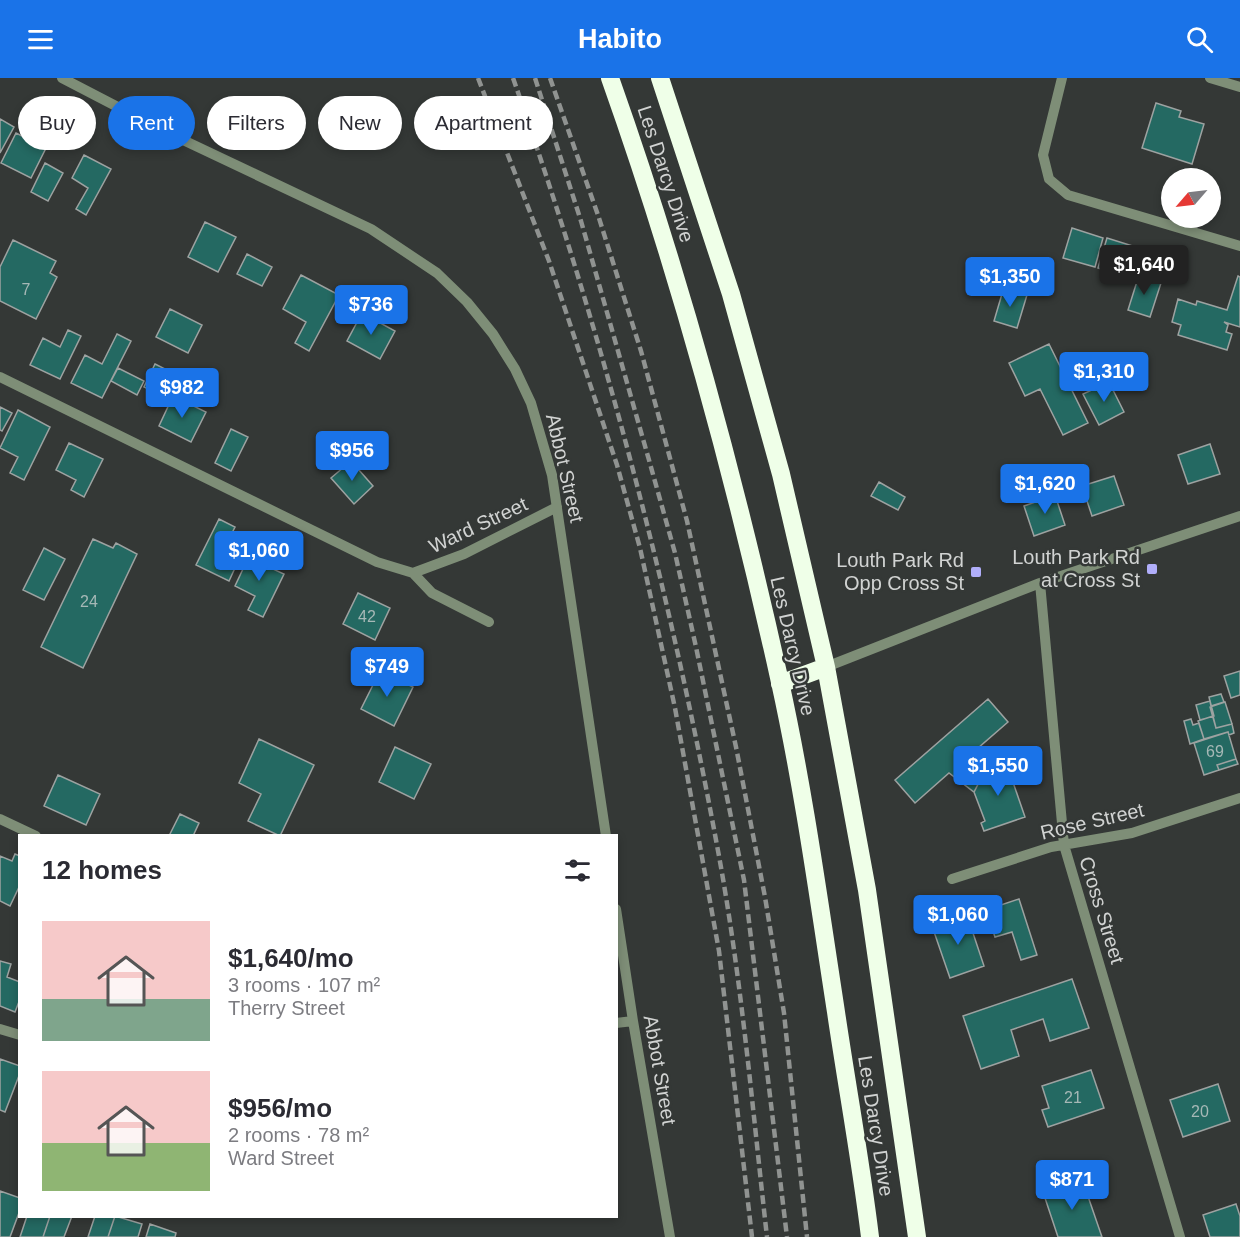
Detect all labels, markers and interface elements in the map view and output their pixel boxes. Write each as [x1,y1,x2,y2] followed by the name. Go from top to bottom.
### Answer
[24,23,57,56] icon: menu
[1183,23,1216,56] icon: search
[578,24,662,54] text: Habito
[18,96,96,150] chip: Buy
[108,96,195,150] chip: Rent
[207,96,306,150] chip: Filters
[318,96,402,150] chip: New
[414,96,553,150] chip: Apartment
[634,103,698,245] street label: Les Darcy Drive
[1161,168,1221,228] north arrow
[1161,168,1221,228] map controls
[1095,245,1193,296] pin: $1,640
[1113,253,1175,275] text: $1,640
[961,257,1059,308] pin: $1,350
[979,265,1041,287] text: $1,350
[22,281,31,298] house number: 7
[335,285,407,336] pin: $736
[349,293,393,315] text: $736
[1055,352,1153,403] pin: $1,310
[1073,360,1135,382] text: $1,310
[146,368,218,419] pin: $982
[160,376,204,398] text: $982
[542,411,588,525] street label: Abbot Street
[316,431,388,482] pin: $956
[330,439,374,461] text: $956
[996,464,1094,515] pin: $1,620
[1014,472,1076,494] text: $1,620
[425,492,531,557] street label: Ward Street
[210,531,308,582] pin: $1,060
[228,539,290,561] text: $1,060
[1012,546,1140,591] place label: Louth Park Rd at Cross St
[836,549,964,594] place label: Louth Park Rd Opp Cross St
[1145,562,1159,576] marker: Louth Park Rd at Cross St
[969,565,983,579] marker: Louth Park Rd Opp Cross St
[766,574,820,718] street label: Les Darcy Drive
[80,593,98,610] house number: 24
[358,608,376,625] house number: 42
[351,647,423,698] pin: $749
[365,655,409,677] text: $749
[1206,743,1224,760] house number: 69
[949,746,1047,797] pin: $1,550
[967,754,1029,776] text: $1,550
[1038,798,1146,844] street label: Rose Street
[561,854,594,887] icon: filters
[1075,854,1129,967] street label: Cross Street
[42,855,162,885] text: 12 homes
[909,895,1007,946] pin: $1,060
[927,903,989,925] text: $1,060
[228,943,354,973] text: $1,640/mo
[90,945,162,1017] icon: home
[228,974,380,996] text: 3 rooms · 107 m²
[228,997,345,1019] text: Therry Street
[640,1013,681,1127] street label: Abbot Street
[854,1054,898,1198] street label: Les Darcy Drive
[1064,1089,1082,1106] house number: 21
[228,1093,332,1123] text: $956/mo
[90,1095,162,1167] icon: home
[1191,1103,1209,1120] house number: 20
[228,1124,369,1146] text: 2 rooms · 78 m²
[228,1147,334,1169] text: Ward Street
[1036,1160,1108,1211] pin: $871
[1050,1168,1094,1190] text: $871

